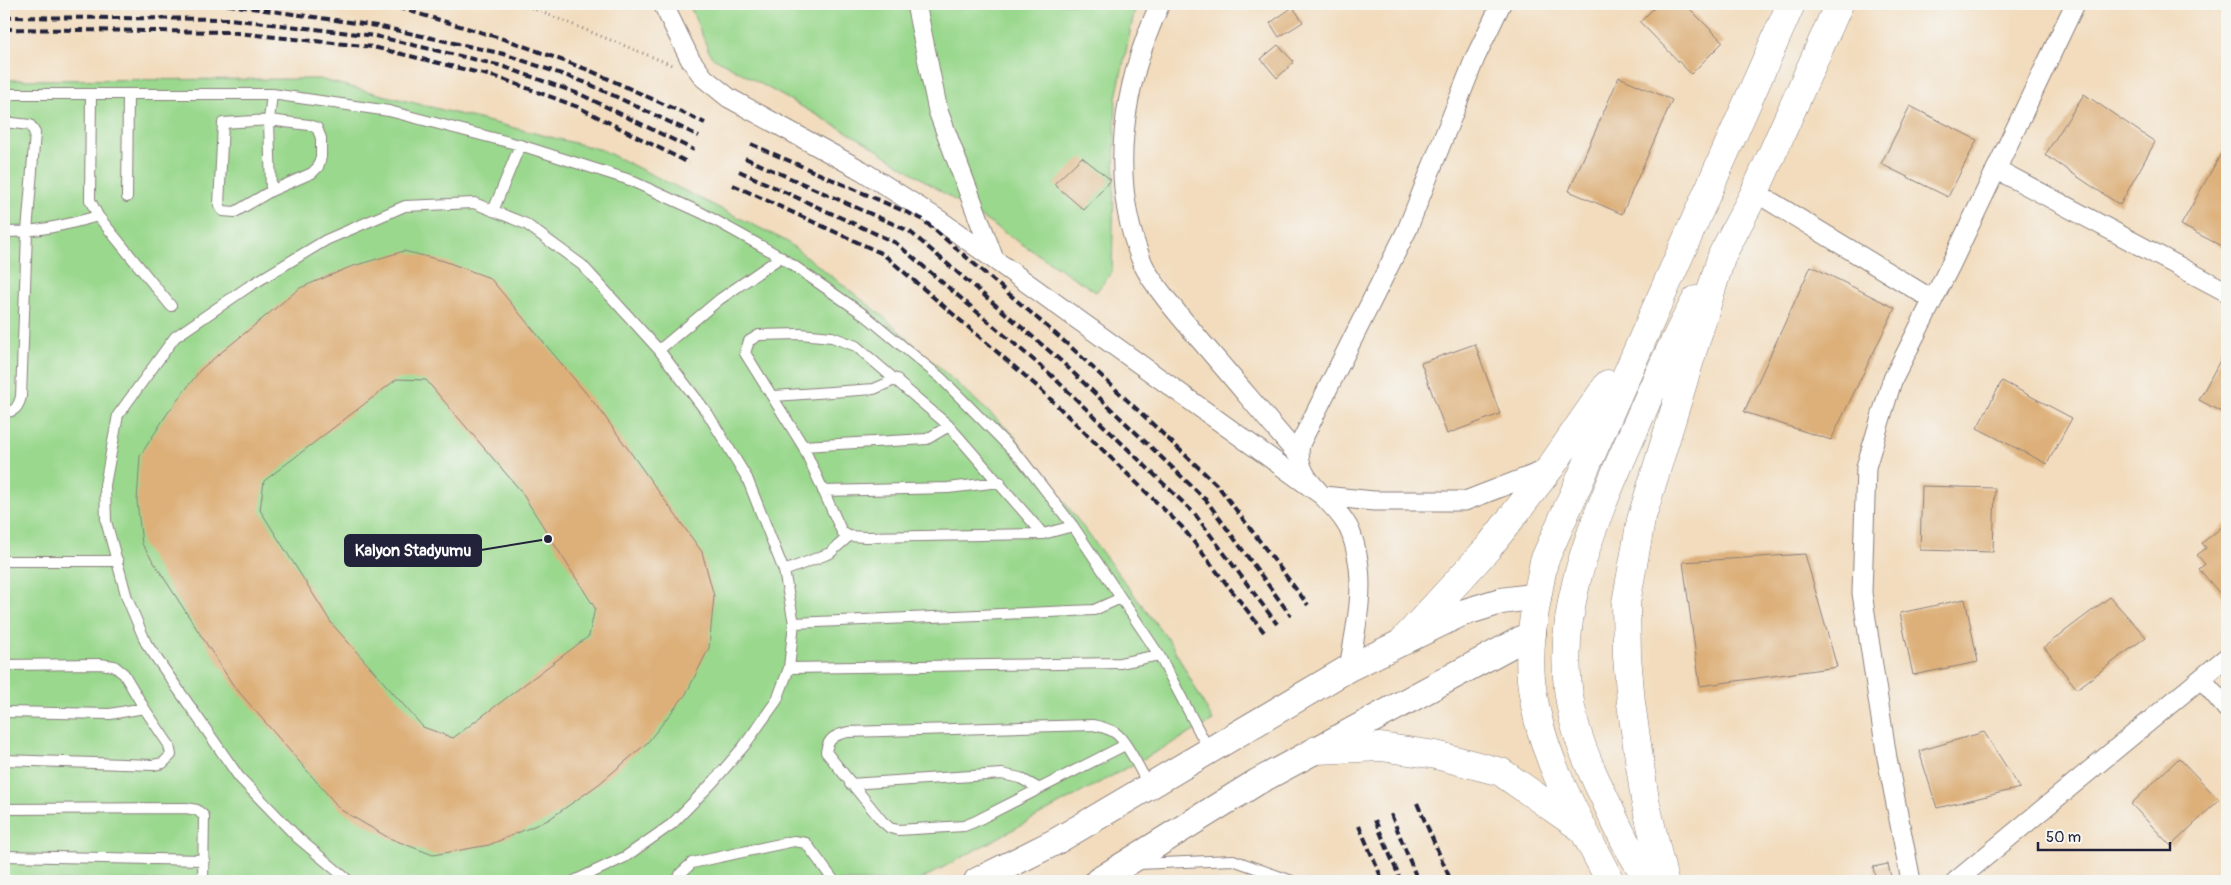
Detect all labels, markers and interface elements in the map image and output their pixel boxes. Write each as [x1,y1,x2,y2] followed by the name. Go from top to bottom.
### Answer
[345,535,481,566] callout: Kalyon Stadyumu
[355,541,471,561] text: Kalyon Stadyumu
[2038,820,2171,852] scale bar
[2046,828,2081,847] text: 50 m

